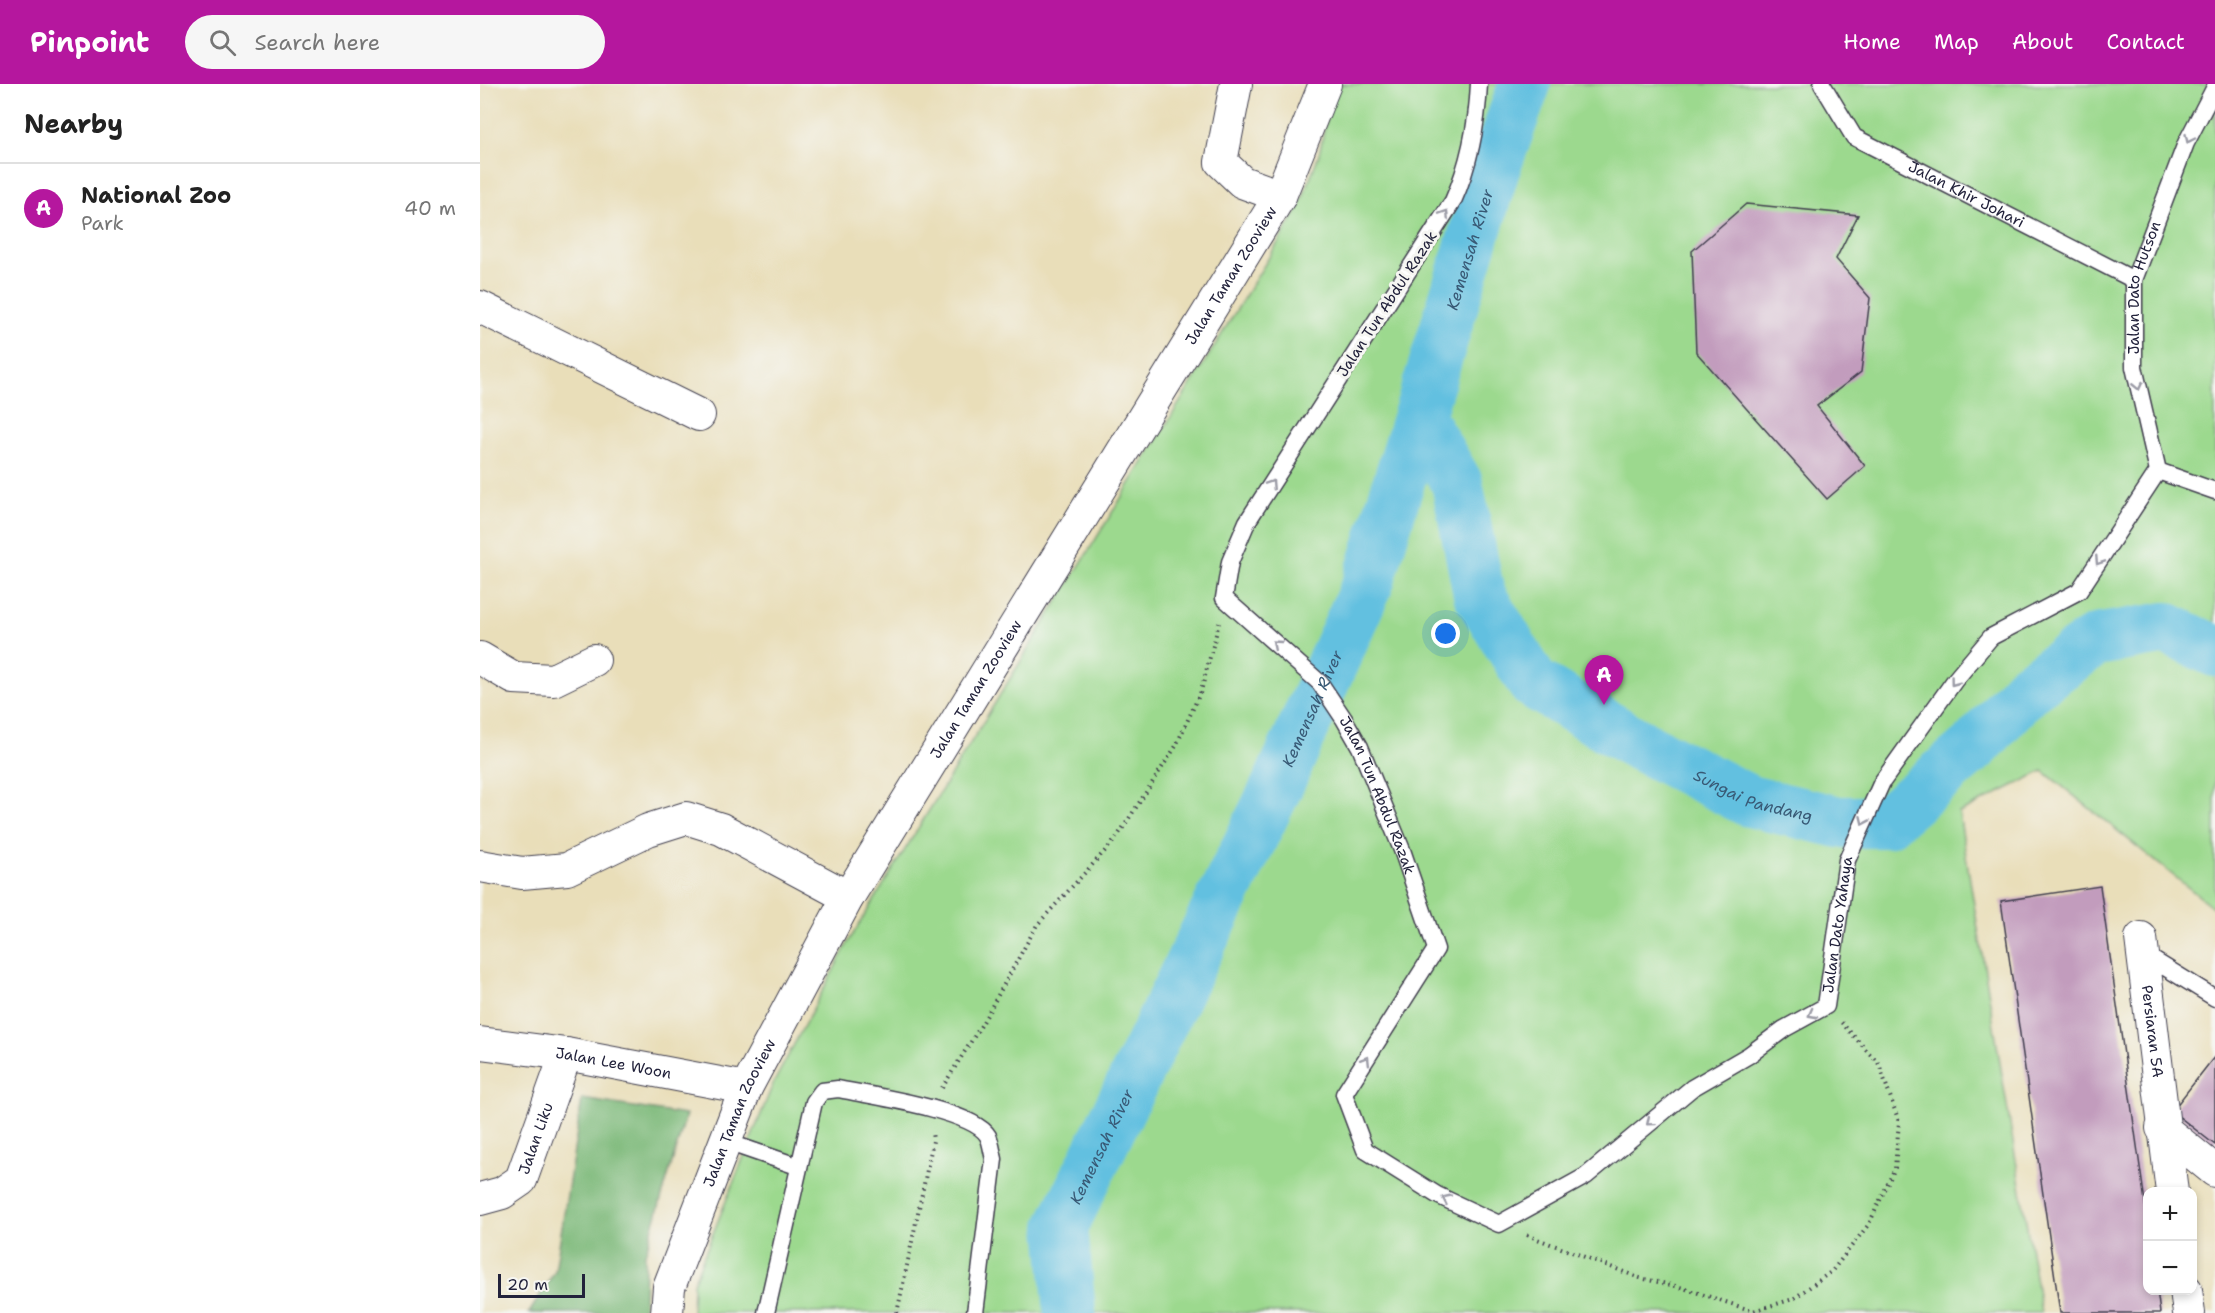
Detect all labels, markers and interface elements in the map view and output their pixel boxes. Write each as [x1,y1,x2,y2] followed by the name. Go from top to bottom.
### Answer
[185,15,605,69] search box
[30,23,149,61] text: Pinpoint
[206,26,239,59] icon: search
[254,28,380,57] text: Search here
[1843,28,1901,56] text: Home
[1934,28,1979,56] text: Map
[2012,28,2073,56] text: About
[2106,28,2185,56] text: Contact
[24,106,123,141] text: Nearby
[2184,132,2196,143] one-way arrow
[1905,156,2028,232] street label: Jalan Khir Johari
[81,181,231,210] text: National Zoo
[1442,186,1498,313] water label: Kemensah River
[36,195,51,221] text: A
[404,195,456,221] text: 40 m
[1181,202,1281,349] street label: Jalan Taman Zooview
[81,210,124,236] text: Park
[1437,210,1449,220] one-way arrow
[2123,218,2165,355] street label: Jalan Dato Hutson
[1332,227,1442,381] street label: Jalan Tun Abdul Razak
[2131,381,2144,391] one-way arrow
[1264,480,1275,491] one-way arrow
[2095,554,2106,565] one-way arrow
[926,616,1026,762] street label: Jalan Taman Zooview
[1431,619,1460,648] your location
[1272,640,1283,651] one-way arrow
[1277,647,1348,770] water label: Kemensah River
[1584,656,1624,705] pin: A
[1950,676,1961,687] one-way arrow
[1335,713,1420,877] street label: Jalan Tun Abdul Razak
[1690,765,1815,827] water label: Sungai Pandang
[1860,815,1872,826] one-way arrow
[1818,854,1858,995] street label: Jalan Dato Yahaya
[2137,984,2168,1079] street label: Persiaran 5A
[1807,1007,1818,1018] one-way arrow
[699,1035,780,1190] street label: Jalan Taman Zooview
[554,1043,673,1084] street label: Jalan Lee Woon
[1358,1055,1369,1066] one-way arrow
[1065,1085,1139,1208] water label: Kemensah River
[514,1100,558,1177] street label: Jalan Liku
[1646,1115,1657,1126] one-way arrow
[2143,1187,2197,1295] map controls
[2143,1187,2197,1241] button: +
[1441,1194,1452,1206] one-way arrow
[2143,1241,2197,1295] button: −
[498,1271,585,1298] scale bar
[507,1274,548,1295] text: 20 m

